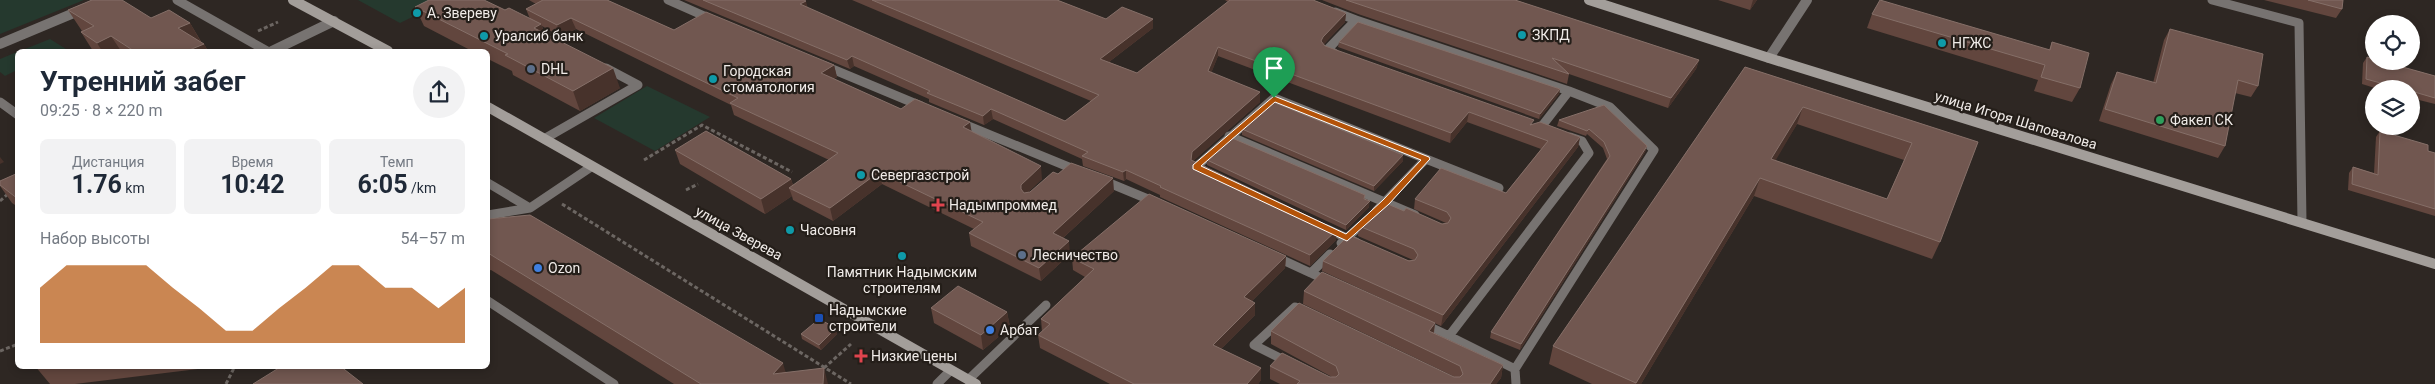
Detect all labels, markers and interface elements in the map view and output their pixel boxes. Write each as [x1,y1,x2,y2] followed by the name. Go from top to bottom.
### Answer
[427,5,497,21] place label: А. Звереву
[411,7,423,19] marker: А. Звереву
[2365,15,2420,135] map controls
[2365,15,2420,70] button: locate
[1532,27,1570,43] place label: ЗКПД
[494,28,584,44] place label: Уралсиб банк
[1516,29,1528,41] marker: ЗКПД
[478,30,490,42] marker: Уралсиб банк
[1952,35,1991,51] place label: НГЖС
[1936,37,1948,49] marker: НГЖС
[1253,47,1295,98] pin
[1260,54,1288,82] icon: arrive
[541,61,568,77] place label: DHL
[525,63,537,75] marker: DHL
[723,63,815,95] place label: Городская стоматология
[40,65,245,98] text: Утренний забег
[413,66,465,118] button: share
[707,73,719,85] marker: Городская стоматология
[2365,80,2420,135] button: layers
[1933,88,2099,152] street label: улица Игоря Шаповалова
[40,101,162,120] text: 09:25 · 8 × 220 m
[2170,112,2233,128] place label: Факел СК
[2154,114,2166,126] marker: Факел СК
[72,154,144,170] text: Дистанция
[231,154,274,170] text: Время
[380,154,414,170] text: Темп
[871,167,969,183] place label: Севергазстрой
[855,169,867,181] marker: Севергазстрой
[72,170,122,199] text: 1.76
[220,170,285,199] text: 10:42
[357,170,408,199] text: 6:05
[122,180,145,196] text: km
[408,180,436,196] text: /km
[949,197,1057,213] place label: Надымпроммед
[931,198,945,212] marker: Надымпроммед
[693,203,785,263] street label: улица Зверева
[800,222,856,238] place label: Часовня
[784,224,796,236] marker: Часовня
[40,229,150,248] text: Набор высоты
[401,229,465,248] text: 54–57 m
[1032,247,1118,263] place label: Лесничество
[1016,249,1028,261] marker: Лесничество
[896,250,908,262] marker: Памятник Надымским строителям
[548,260,580,276] place label: Ozon
[532,262,544,274] marker: Ozon
[827,264,977,296] place label: Памятник Надымским строителям
[829,302,907,334] place label: Надымские строители
[813,312,825,324] marker: Надымские строители
[1000,322,1039,338] place label: Арбат
[984,324,996,336] marker: Арбат
[871,348,957,364] place label: Низкие цены
[855,350,867,362] marker: Низкие цены

